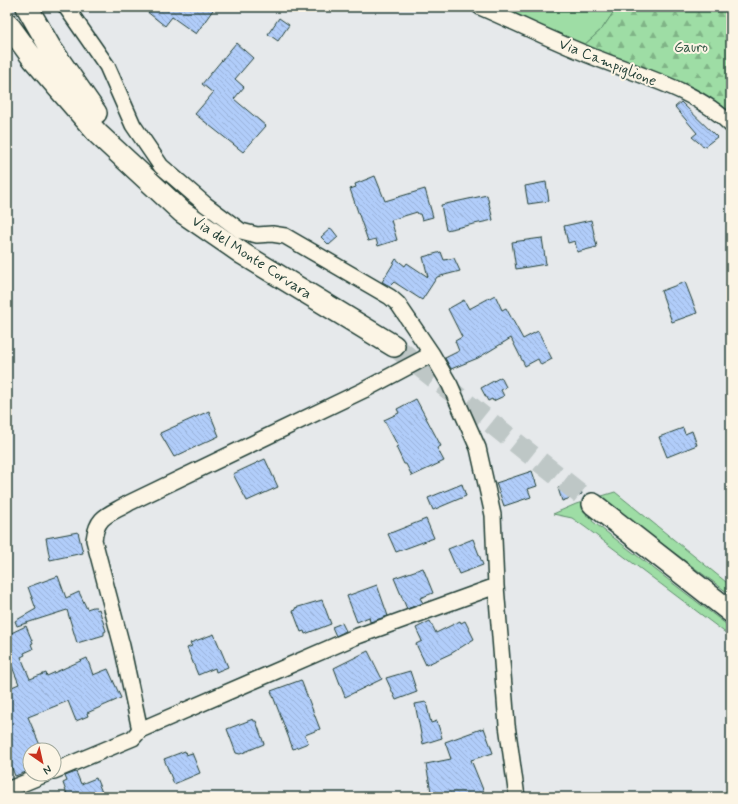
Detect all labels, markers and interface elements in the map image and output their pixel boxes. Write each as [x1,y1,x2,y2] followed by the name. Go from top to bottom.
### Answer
[556,34,660,92] street label: Via Campiglione
[674,38,708,58] park label: Gauro
[188,211,315,304] street label: Via del Monte Corvara
[22,742,62,782] north arrow
[40,762,54,777] text: N

